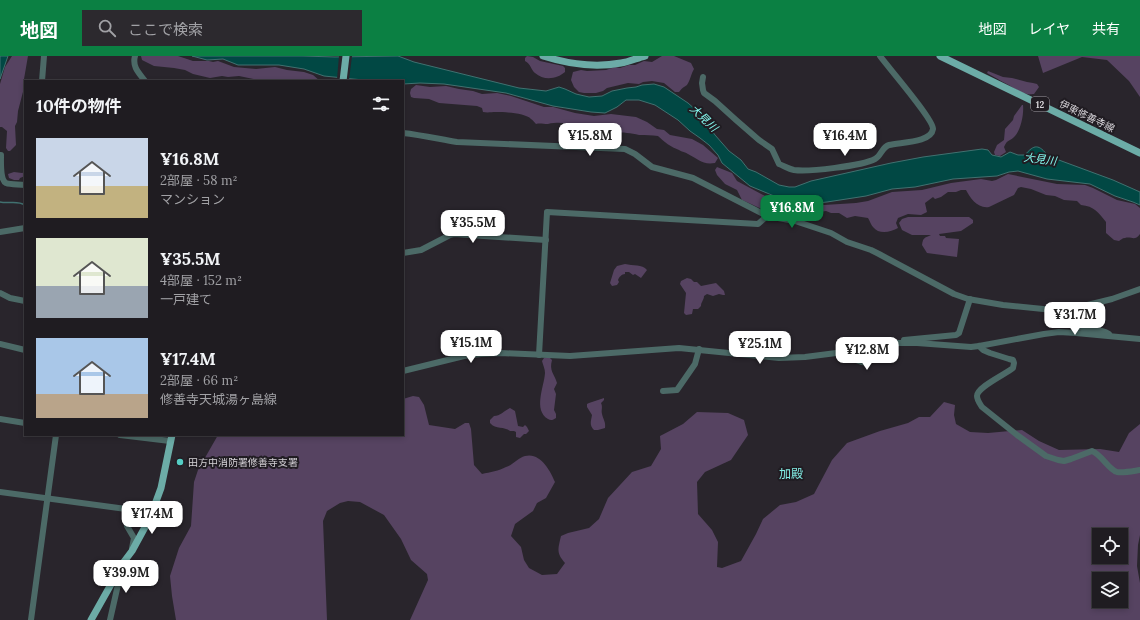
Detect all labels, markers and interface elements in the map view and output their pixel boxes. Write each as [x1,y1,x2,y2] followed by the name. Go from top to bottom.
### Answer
[82,10,362,46] search box
[96,17,118,39] icon: search
[20,18,58,42] text: 地図
[128,20,203,39] text: ここで検索
[978,20,1006,38] text: 地図
[1028,20,1070,38] text: レイヤ
[1092,20,1120,38] text: 共有
[370,93,392,115] icon: filters
[36,95,122,117] text: 10件の物件
[1031,97,1049,111] road number: 12
[1057,97,1117,135] street label: 伊東修善寺線
[687,102,721,135] water label: 大見川
[557,123,623,157] pin: ¥15.8M
[812,123,878,157] pin: ¥16.4M
[568,127,612,144] text: ¥15.8M
[823,127,867,144] text: ¥16.4M
[160,148,219,170] text: ¥16.8M
[1023,150,1058,168] water label: 大見川
[68,154,116,202] icon: home
[160,172,238,189] text: 2部屋 · 58 m²
[160,191,225,208] text: マンション
[759,195,825,229] pin: ¥16.8M
[769,199,815,216] text: ¥16.8M
[440,210,506,244] pin: ¥35.5M
[450,214,496,231] text: ¥35.5M
[160,248,221,270] text: ¥35.5M
[68,254,116,302] icon: home
[160,272,242,289] text: 4部屋 · 152 m²
[160,291,212,308] text: 一戸建て
[1042,302,1108,336] pin: ¥31.7M
[1053,306,1097,323] text: ¥31.7M
[438,330,504,364] pin: ¥15.1M
[727,331,793,365] pin: ¥25.1M
[450,334,492,351] text: ¥15.1M
[738,335,782,352] text: ¥25.1M
[834,337,900,371] pin: ¥12.8M
[845,341,889,358] text: ¥12.8M
[160,348,216,370] text: ¥17.4M
[68,354,116,402] icon: home
[160,372,238,389] text: 2部屋 · 66 m²
[160,391,277,408] text: 修善寺天城湯ヶ島線
[188,456,298,469] place label: 田方中消防署修善寺支署
[175,457,185,467] marker: 田方中消防署修善寺支署
[779,466,803,481] district label: 加殿
[119,501,185,535] pin: ¥17.4M
[131,505,173,522] text: ¥17.4M
[1092,528,1128,608] map controls
[1092,528,1128,564] button: locate
[93,560,159,594] pin: ¥39.9M
[102,564,150,581] text: ¥39.9M
[1092,572,1128,608] button: layers

